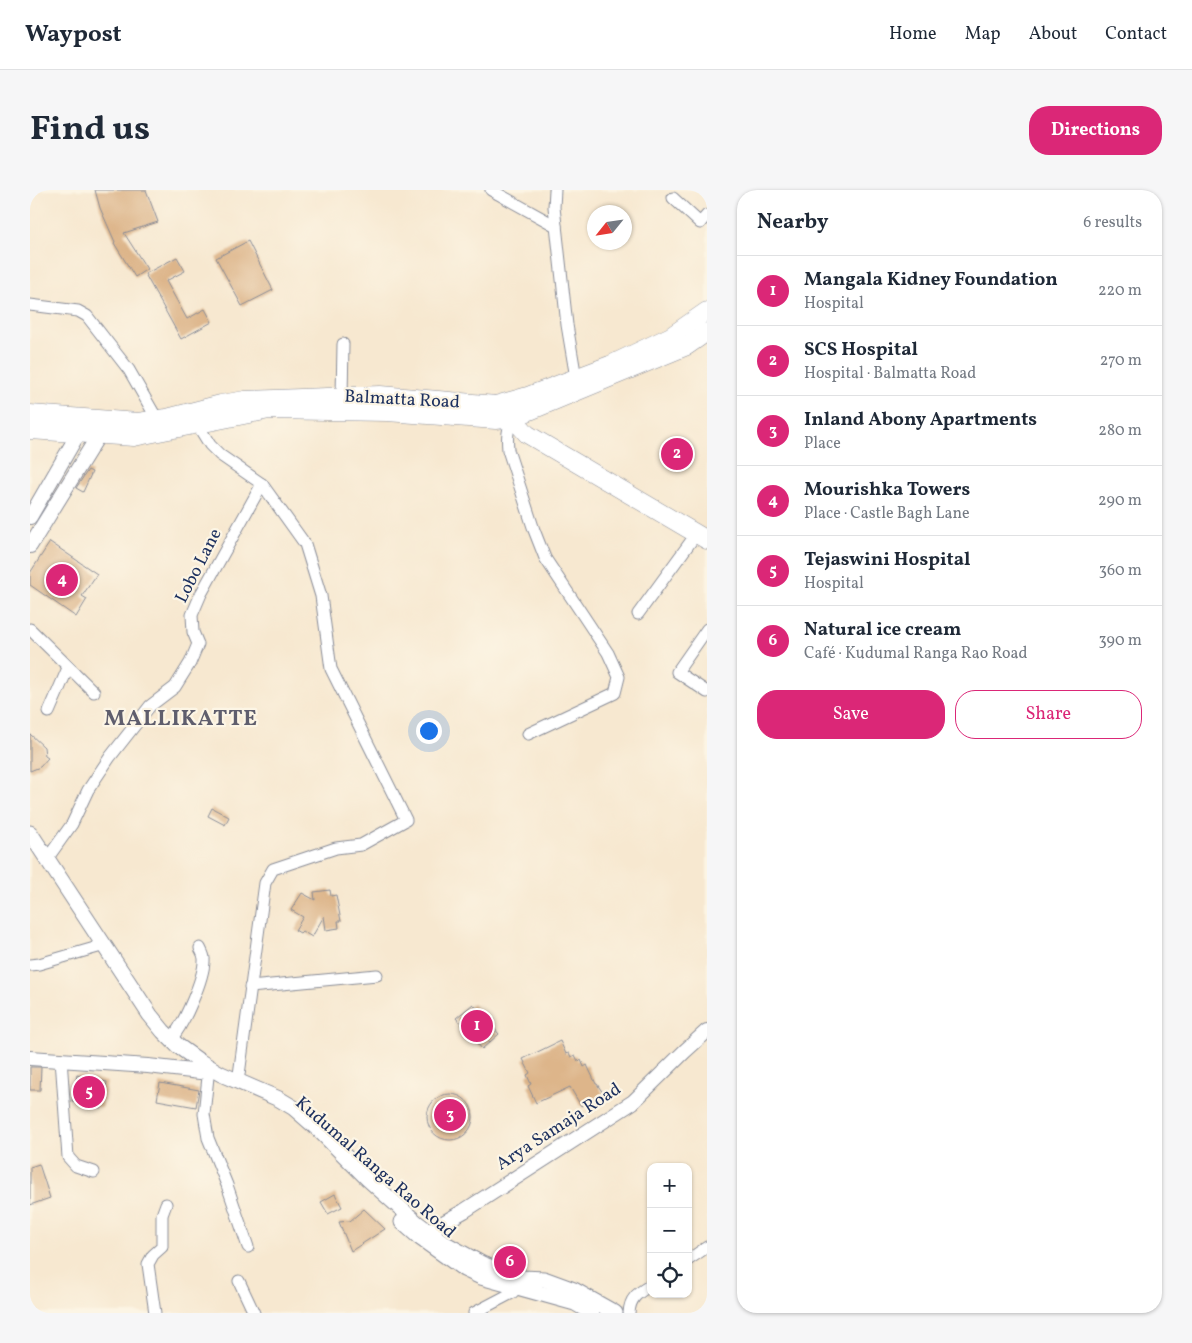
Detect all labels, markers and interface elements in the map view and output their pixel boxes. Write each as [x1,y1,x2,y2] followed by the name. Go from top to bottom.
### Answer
[25,18,122,52] text: Waypost
[889,22,937,47] text: Home
[965,22,1001,47] text: Map
[1029,22,1077,47] text: About
[1105,22,1167,47] text: Contact
[30,106,150,154] text: Find us
[1029,106,1162,155] button: Directions
[587,205,632,250] north arrow
[757,208,828,237] text: Nearby
[1083,212,1142,234] text: 6 results
[804,267,1058,293] text: Mangala Kidney Foundation
[770,280,776,302] text: 1
[1098,280,1142,302] text: 220 m
[804,293,864,315] text: Hospital
[804,337,918,363] text: SCS Hospital
[769,350,777,372] text: 2
[1100,350,1142,372] text: 270 m
[804,363,976,385] text: Hospital · Balmatta Road
[343,384,461,416] street label: Balmatta Road
[804,407,1037,433] text: Inland Abony Apartments
[769,420,777,442] text: 3
[1098,420,1142,442] text: 280 m
[804,433,841,455] text: Place
[661,435,693,473] pin: 2
[804,477,970,503] text: Mourishka Towers
[768,490,778,512] text: 4
[1098,490,1142,512] text: 290 m
[804,503,970,525] text: Place · Castle Bagh Lane
[170,524,228,608] street label: Lobo Lane
[804,547,971,573] text: Tejaswini Hospital
[769,560,777,582] text: 5
[1099,560,1142,582] text: 360 m
[46,561,78,599] pin: 4
[804,573,864,595] text: Hospital
[804,617,961,643] text: Natural ice cream
[769,630,777,652] text: 6
[1099,630,1142,652] text: 390 m
[804,643,1028,665] text: Café · Kudumal Ranga Rao Road
[757,690,945,739] button: Save
[955,690,1142,739] button: Share
[104,704,258,735] district label: MALLIKATTE
[416,718,442,744] your location
[461,1007,493,1045] pin: 1
[73,1073,105,1111] pin: 5
[492,1077,626,1177] street label: Arya Samaja Road
[289,1091,461,1245] street label: Kudumal Ranga Rao Road
[434,1096,466,1134] pin: 3
[647,1163,692,1298] map controls
[647,1163,692,1208] button: +
[647,1208,692,1253] button: −
[494,1243,526,1281] pin: 6
[647,1253,692,1298] button: locate

